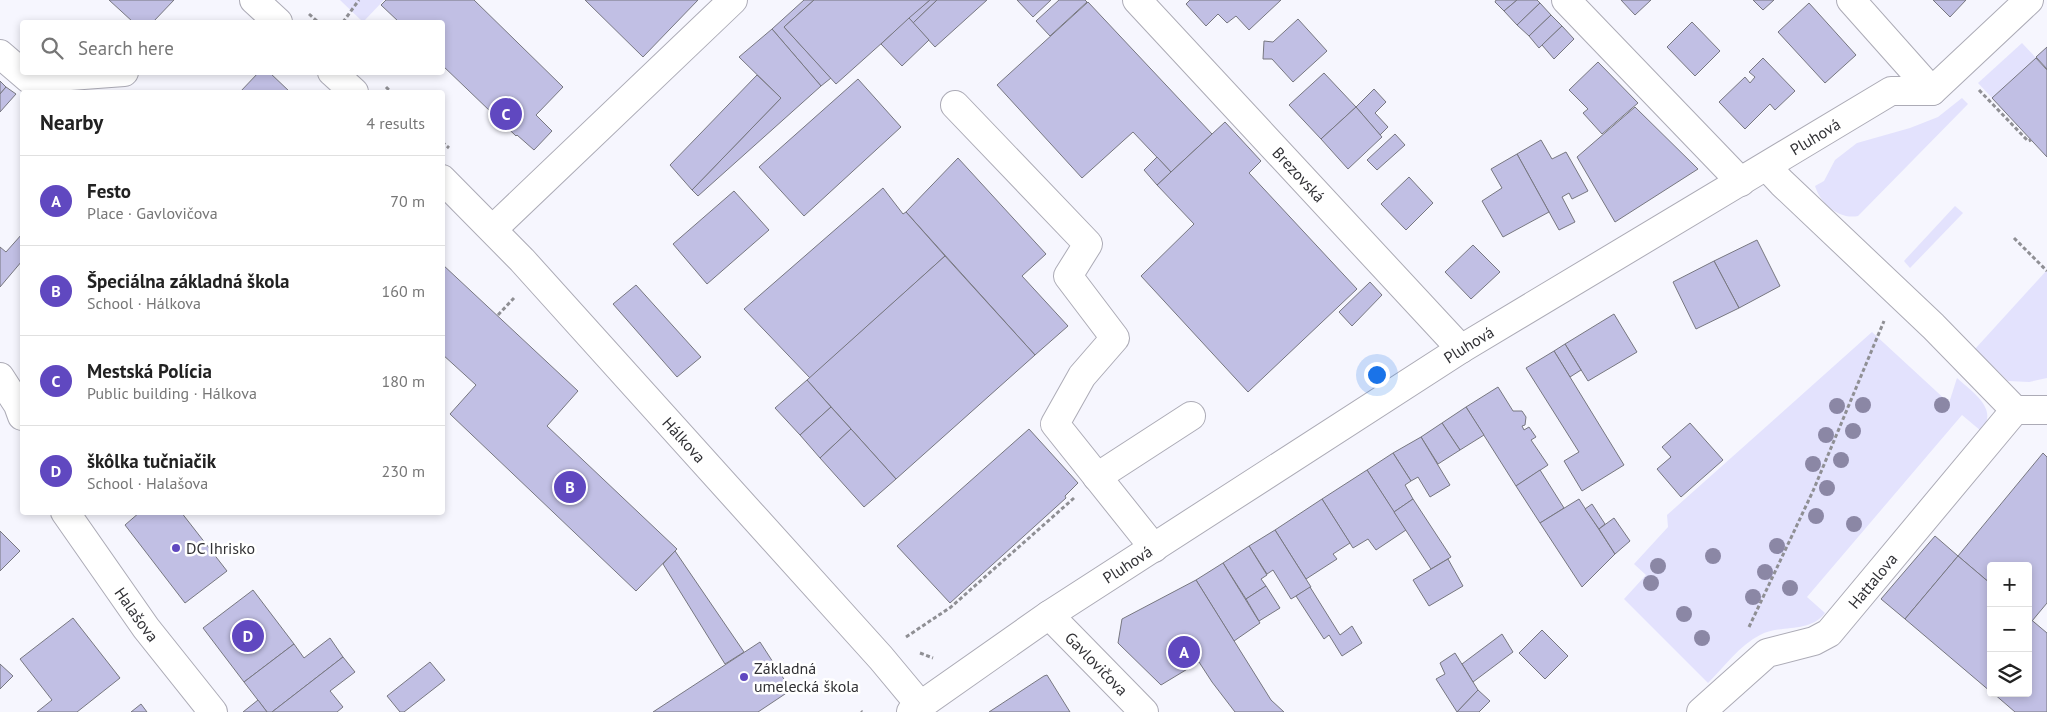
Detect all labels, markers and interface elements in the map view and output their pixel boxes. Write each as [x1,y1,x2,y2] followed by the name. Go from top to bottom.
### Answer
[20,20,445,75] search box
[38,34,66,62] icon: search
[78,36,174,60] text: Search here
[490,95,522,133] pin: C
[40,109,103,136] text: Nearby
[366,113,425,133] text: 4 results
[1786,114,1844,159] street label: Pluhová
[1268,143,1329,206] street label: Brezovská
[87,179,131,203] text: Festo
[51,191,61,211] text: A
[390,191,425,211] text: 70 m
[87,203,218,223] text: Place · Gavlovičova
[87,269,289,293] text: Špeciálna základná škola
[51,281,61,301] text: B
[382,281,425,301] text: 160 m
[87,293,201,313] text: School · Hálkova
[1440,322,1497,368] street label: Pluhová
[87,359,212,383] text: Mestská Polícia
[1364,362,1390,388] your location
[52,371,60,391] text: C
[382,371,425,391] text: 180 m
[87,383,257,403] text: Public building · Hálkova
[658,413,710,467] street label: Hálkova
[87,449,216,473] text: škôlka tučniačik
[51,461,61,481] text: D
[382,461,425,481] text: 230 m
[554,468,586,506] pin: B
[87,473,208,493] text: School · Halašova
[186,538,255,558] place label: DC Ihrisko
[1099,541,1156,588] street label: Pluhová
[170,542,182,554] marker: DC Ihrisko
[1844,549,1901,613] street label: Hattalova
[1987,562,2032,697] map controls
[1987,562,2032,607] button: +
[111,583,163,646] street label: Halašova
[1987,607,2032,652] button: −
[232,617,264,655] pin: D
[1061,627,1132,700] street label: Gavlovičova
[1168,633,1200,671] pin: A
[1987,652,2032,697] button: layers
[754,658,859,696] place label: Základná umelecká škola
[738,671,750,683] marker: Základná umelecká škola

